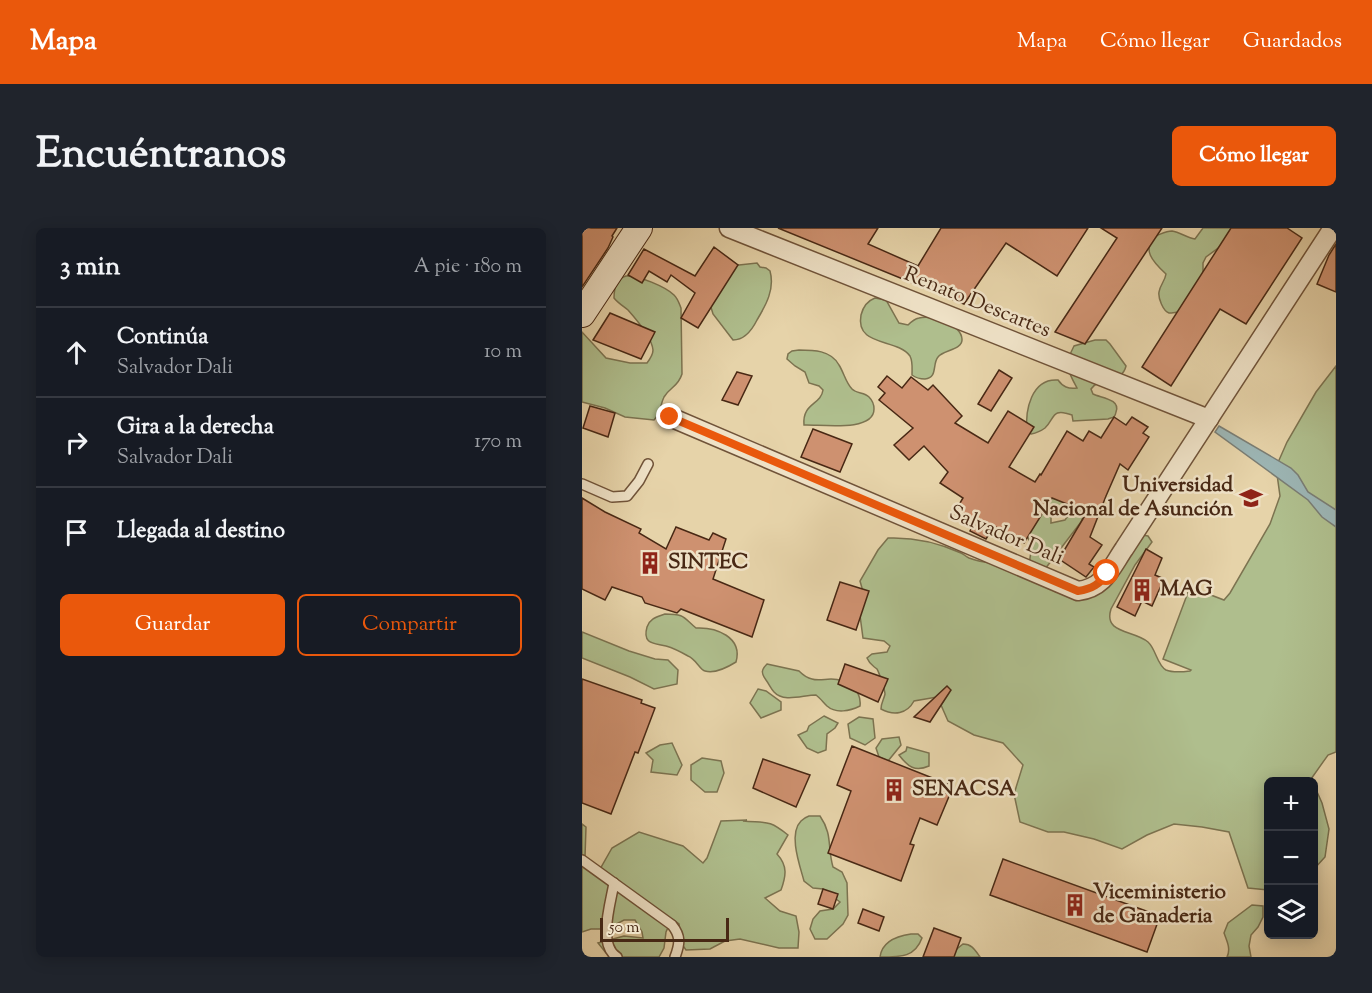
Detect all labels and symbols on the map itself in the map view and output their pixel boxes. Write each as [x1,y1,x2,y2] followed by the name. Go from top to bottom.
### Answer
[899,260,1055,346] street label: Renato Descartes
[656,403,682,429] route end
[1033,471,1234,525] place label: Universidad Nacional de Asunción
[1238,485,1264,511] school or university icon: Universidad Nacional de Asunción
[944,498,1068,574] street label: Salvador Dali
[668,548,749,578] place label: SINTEC
[637,550,663,576] building icon: SINTEC
[1093,559,1119,585] route start
[1160,575,1213,605] place label: MAG
[1129,577,1155,603] building icon: MAG
[912,775,1017,805] place label: SENACSA
[881,777,907,803] building icon: SENACSA
[1093,878,1227,932] place label: Viceministerio de Ganaderia
[1062,892,1088,918] building icon: Viceministerio de Ganaderia
[600,915,729,942] scale bar

